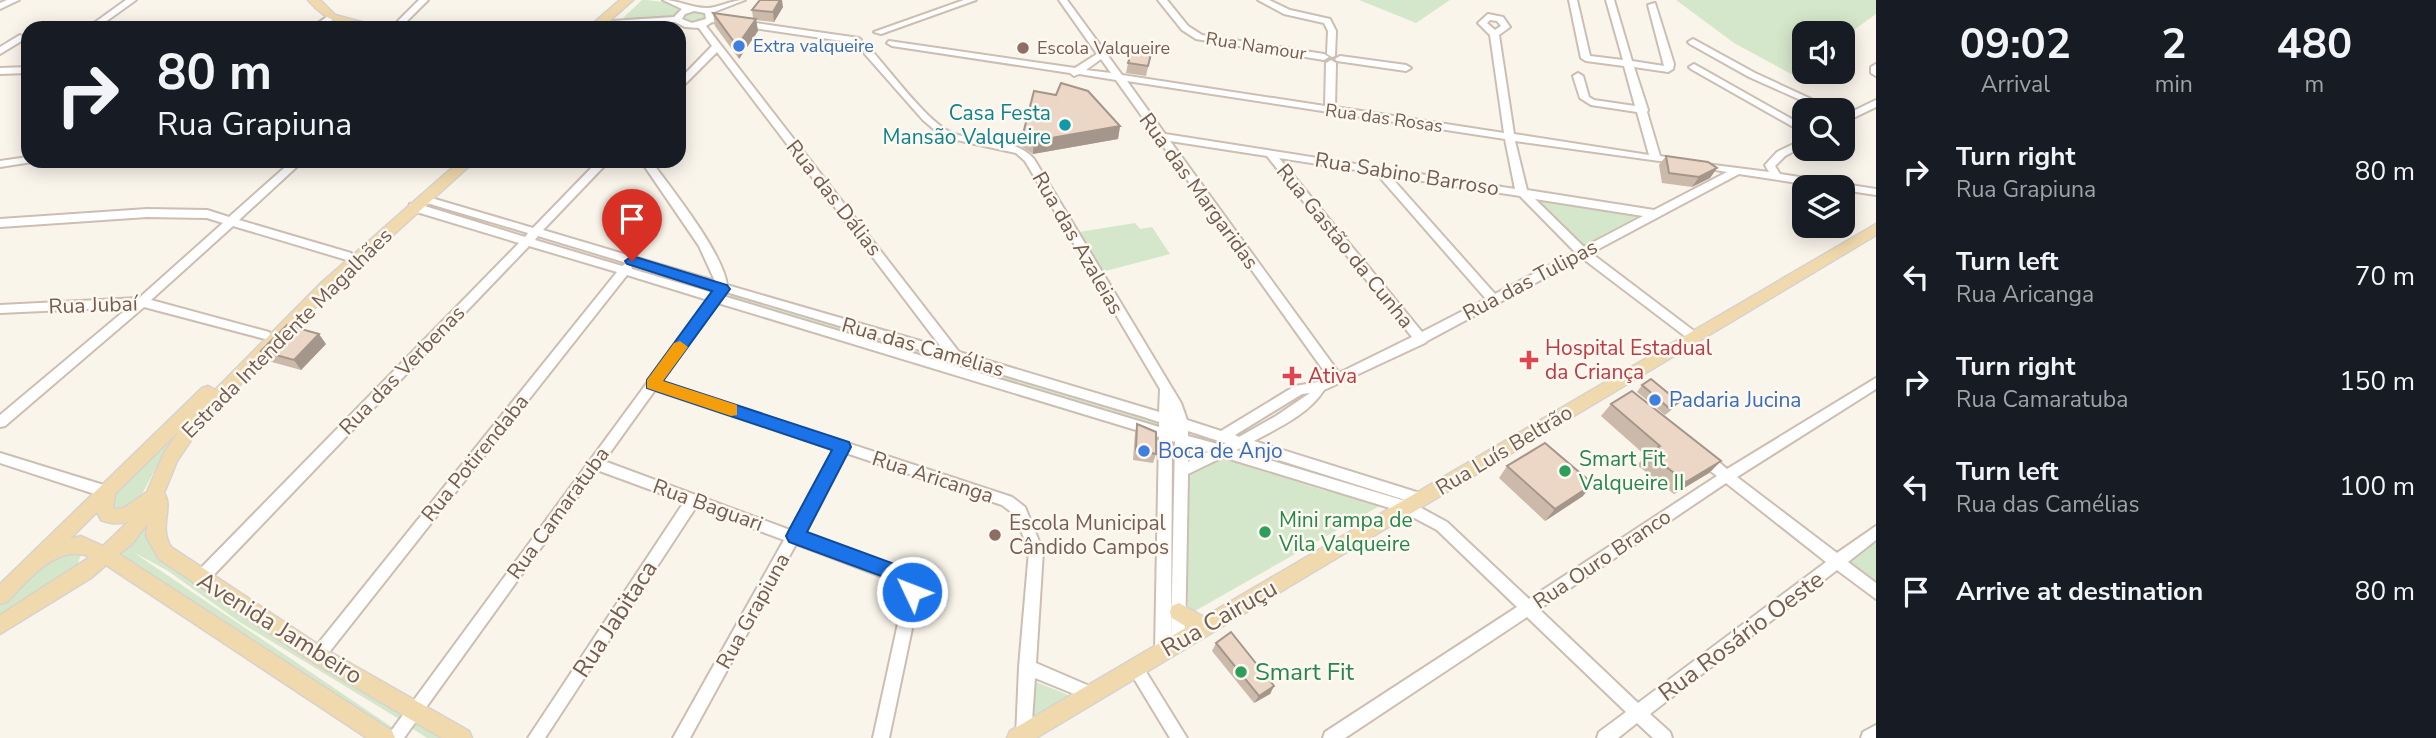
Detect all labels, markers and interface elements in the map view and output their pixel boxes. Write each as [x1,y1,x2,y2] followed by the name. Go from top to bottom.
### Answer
[1960,16,2071,73] text: 09:02
[2161,16,2186,73] text: 2
[2277,16,2352,73] text: 480
[1792,21,1855,238] map controls
[1792,21,1855,84] button: sound
[1204,26,1308,66] street label: Rua Namour
[753,34,874,58] place label: Extra valqueire
[1037,36,1170,60] place label: Escola Valqueire
[731,38,747,54] marker: Extra valqueire
[157,39,272,106] text: 80 m
[1015,40,1031,56] marker: Escola Valqueire
[42,49,133,140] icon: right
[1981,69,2050,100] text: Arrival
[2155,69,2193,100] text: min
[2305,69,2324,100] text: m
[1324,98,1444,138] street label: Rua das Rosas
[1792,98,1855,161] button: search
[883,99,1051,151] place label: Casa Festa Mansão Valqueire
[157,103,352,146] text: Rua Grapiuna
[1133,107,1265,275] street label: Rua das Margaridas
[1057,117,1073,133] marker: Casa Festa Mansão Valqueire
[780,134,888,262] street label: Rua das Dálias
[1956,139,2075,174] text: Turn right
[1313,146,1501,202] street label: Rua Sabino Barroso
[1897,153,1935,191] icon: right
[2355,154,2415,189] text: 80 m
[1270,158,1420,334] street label: Rua Gastão da Cunha
[1026,166,1130,320] street label: Rua das Azaleias
[1956,174,2096,205] text: Rua Grapiuna
[1792,175,1855,238] button: layers
[602,189,662,261] pin
[613,200,651,238] icon: arrive
[176,222,398,444] street label: Estrada Intendente Magalhães
[1458,233,1602,327] street label: Rua das Tulipas
[1956,244,2059,279] text: Turn left
[1897,258,1935,296] icon: left
[2355,259,2415,294] text: 70 m
[1956,279,2094,310] text: Rua Aricanga
[48,289,139,321] street label: Rua Jubaí
[333,299,471,441] street label: Rua das Verbenas
[839,310,1007,384] street label: Rua das Camélias
[1545,334,1713,386] place label: Hospital Estadual da Criança
[1956,349,2075,384] text: Turn right
[1519,350,1539,370] marker: Hospital Estadual da Criança
[1308,362,1357,390] place label: Ativa
[1897,363,1935,401] icon: right
[2339,364,2415,399] text: 150 m
[1282,366,1302,386] marker: Ativa
[1956,384,2128,415] text: Rua Camaratuba
[1669,386,1801,414] place label: Padaria Jucina
[415,388,535,528] street label: Rua Potirendaba
[1647,392,1663,408] marker: Padaria Jucina
[1430,398,1578,502] street label: Rua Luís Beltrão
[1158,437,1283,465] place label: Boca de Anjo
[500,441,616,585] street label: Rua Camaratuba
[1136,443,1152,459] marker: Boca de Anjo
[869,444,997,510] street label: Rua Aricanga
[1578,445,1684,497] place label: Smart Fit Valqueire II
[1956,454,2059,489] text: Turn left
[1557,463,1573,479] marker: Smart Fit Valqueire II
[1897,468,1935,506] icon: left
[2339,469,2415,504] text: 100 m
[649,472,767,538] street label: Rua Baguari
[1956,489,2140,520] text: Rua das Camélias
[1528,503,1676,615] street label: Rua Ouro Branco
[1278,506,1413,558] place label: Mini rampa de Vila Valqueire
[1009,509,1169,561] place label: Escola Municipal Cândido Campos
[1257,524,1273,540] marker: Mini rampa de Vila Valqueire
[987,527,1003,543] marker: Escola Municipal Cândido Campos
[710,548,796,674] street label: Rua Grapiuna
[565,554,665,684] street label: Rua Jabitaca
[875,555,949,629] position arrow
[1652,563,1830,709] street label: Rua Rosário Oeste
[191,564,369,692] street label: Avenida Jambeiro
[1155,572,1283,664] street label: Rua Cairuçu
[1897,573,1935,611] icon: arrive
[1956,574,2203,609] text: Arrive at destination
[2355,574,2415,609] text: 80 m
[1255,656,1355,688] place label: Smart Fit
[1233,664,1249,680] marker: Smart Fit

